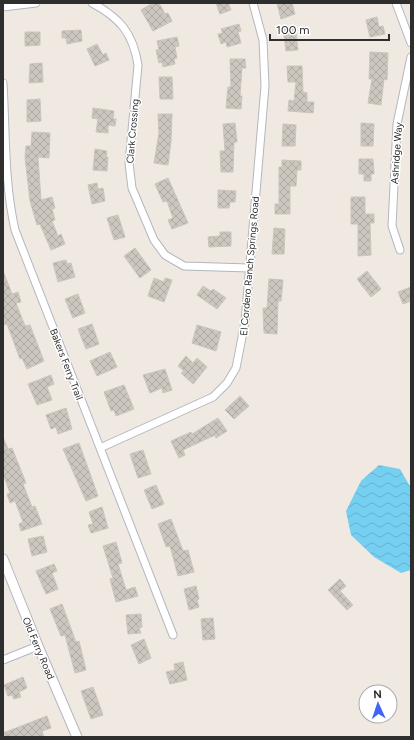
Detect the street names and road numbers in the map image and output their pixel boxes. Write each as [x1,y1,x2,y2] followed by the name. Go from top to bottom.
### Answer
[123,98,142,164] street label: Clark Crossing
[388,121,405,184] street label: Ashridge Way
[237,196,262,336] street label: El Cordero Ranch Springs Road
[47,327,86,402] street label: Bakers Ferry Trail
[20,615,58,682] street label: Old Ferry Road

